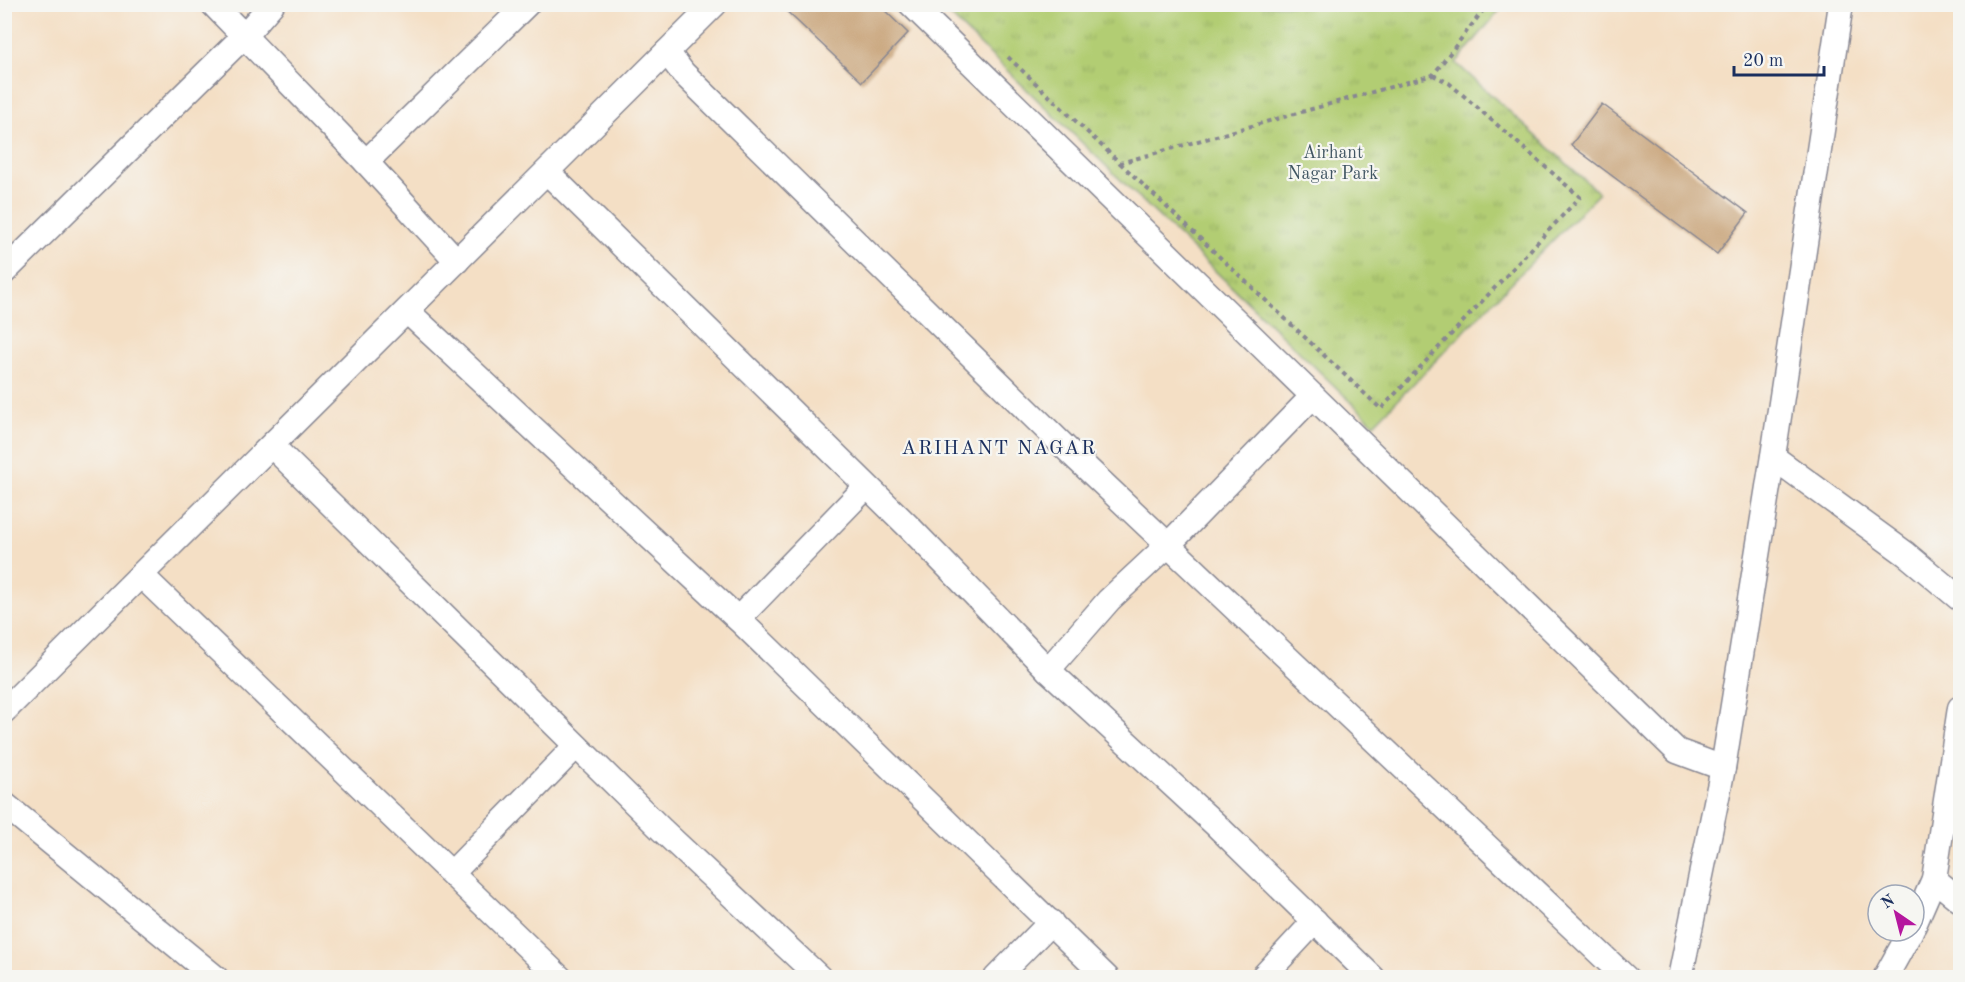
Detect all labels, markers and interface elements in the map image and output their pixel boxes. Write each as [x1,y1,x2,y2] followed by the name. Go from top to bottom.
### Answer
[1734,39,1824,77] scale bar
[1743,52,1783,70] text: 20 m
[1288,144,1378,183] park label: Airhant Nagar Park
[901,439,1097,459] district label: ARIHANT NAGAR
[1866,883,1926,943] north arrow
[1879,892,1899,912] text: N

